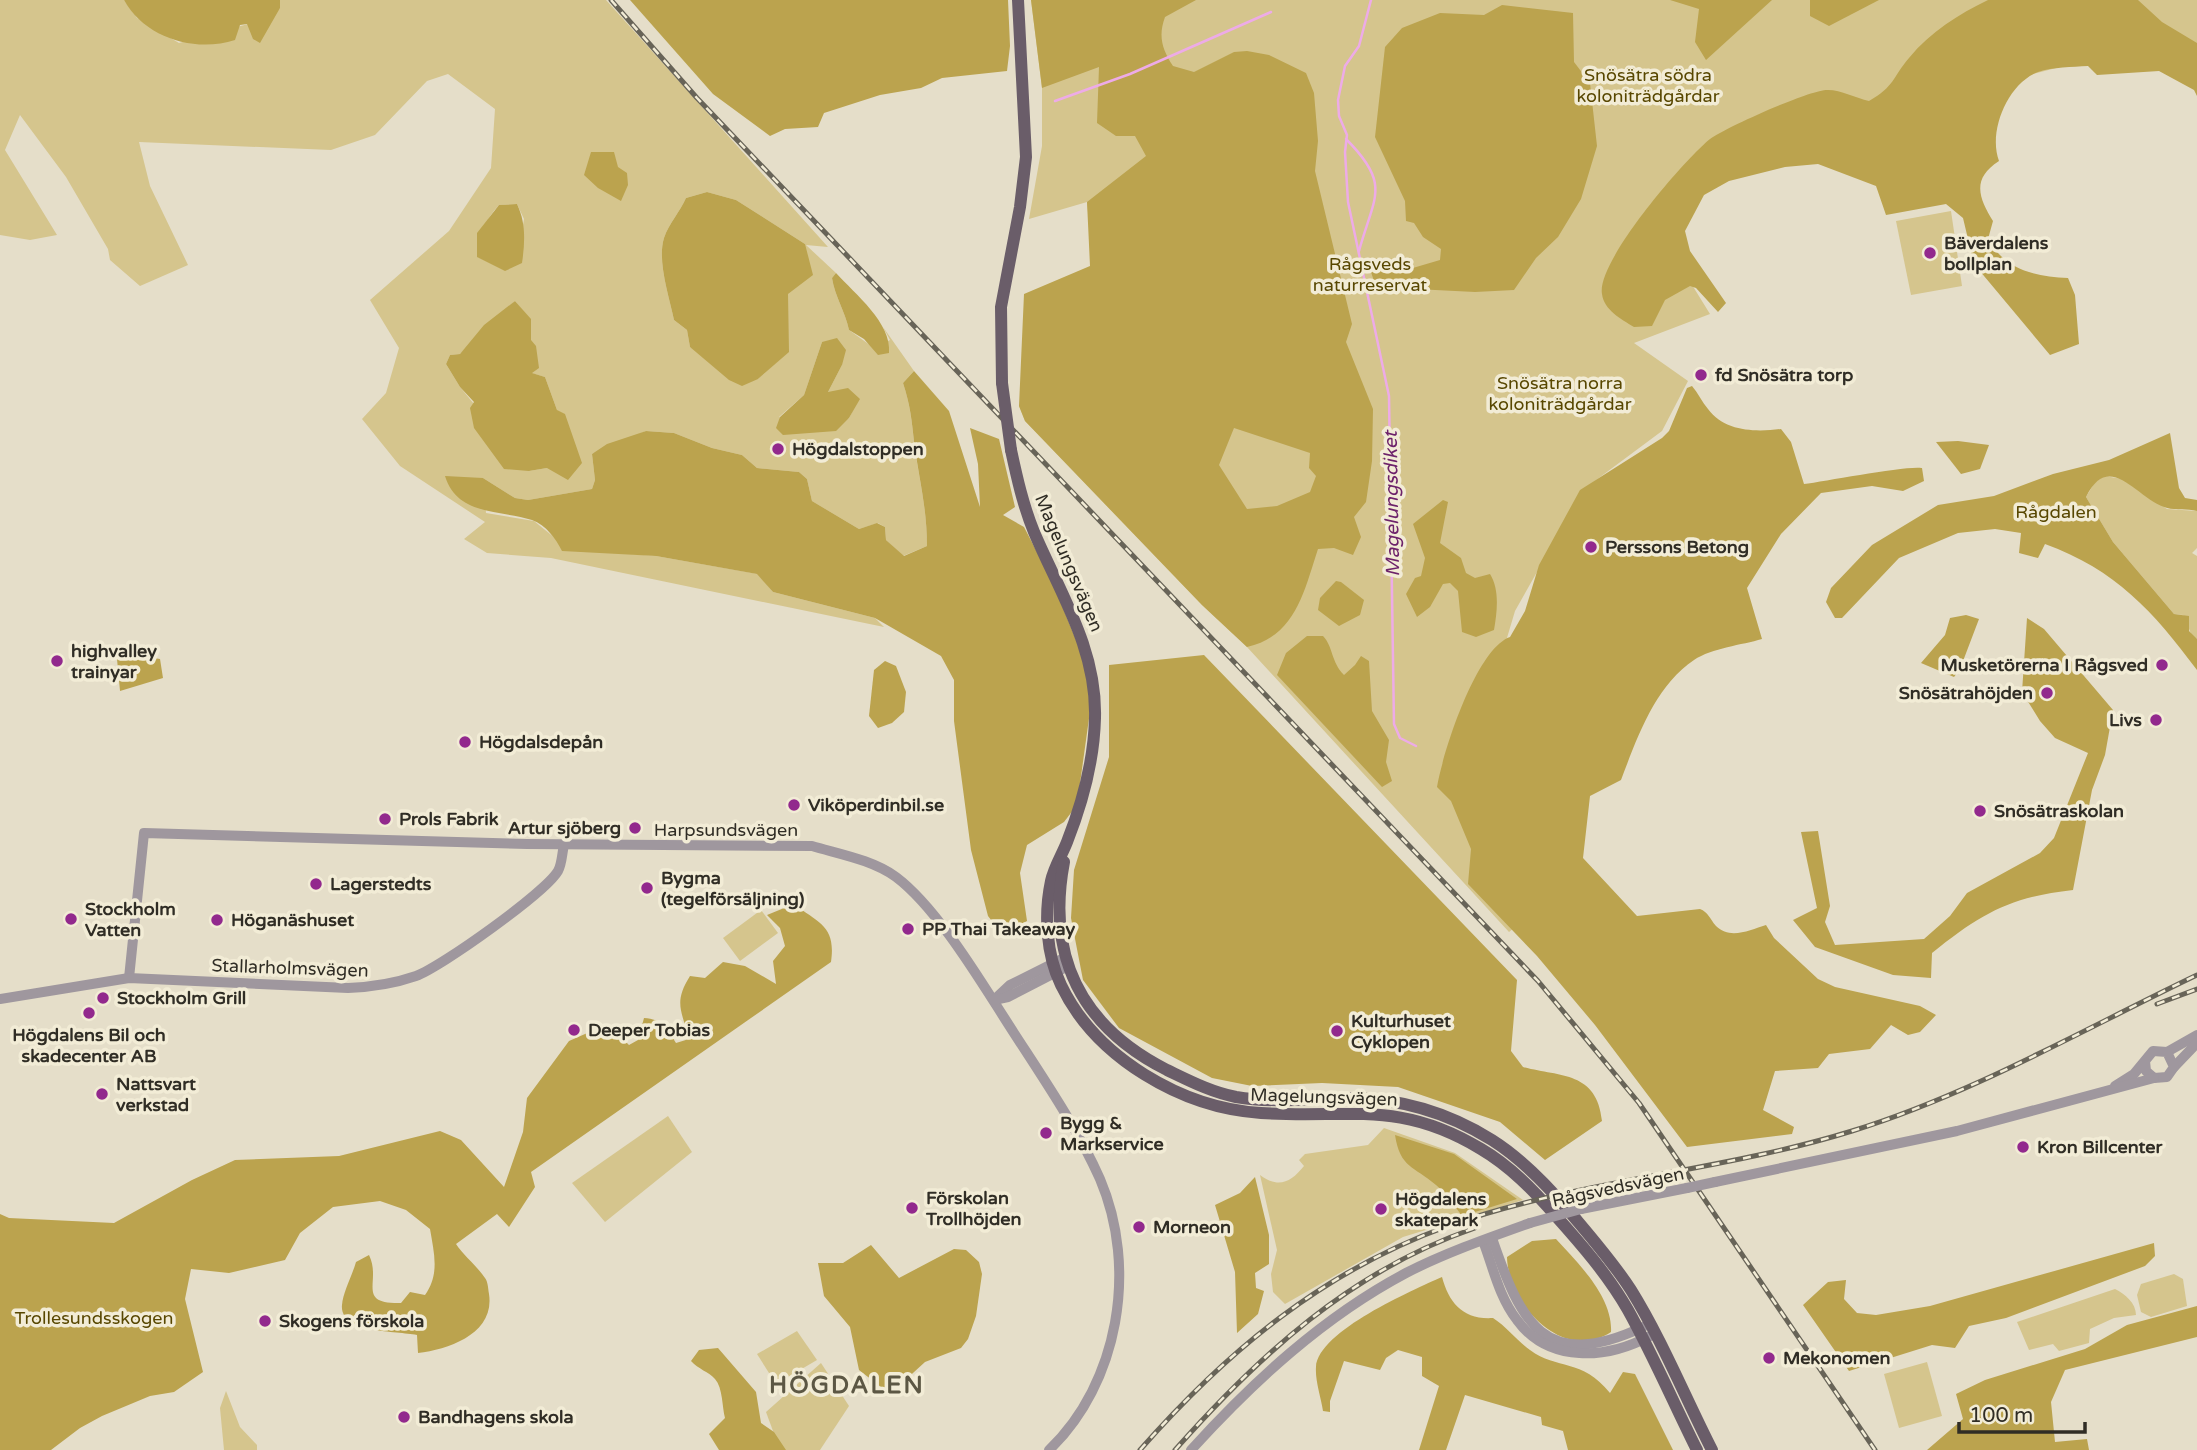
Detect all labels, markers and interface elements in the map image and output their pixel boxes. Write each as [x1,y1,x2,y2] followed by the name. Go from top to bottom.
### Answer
[1576,64,1720,107] park label: Snösätra södra koloniträdgårdar
[1944,232,2049,275] place label: Bäverdalens bollplan
[1922,245,1938,261] marker: Bäverdalens bollplan
[1313,253,1427,296] park label: Rågsveds naturreservat
[1715,364,1853,386] place label: fd Snösätra torp
[1693,367,1709,383] marker: fd Snösätra torp
[1488,372,1632,415] park label: Snösätra norra koloniträdgårdar
[1380,428,1404,577] water label: Magelungsdiket
[792,438,924,460] place label: Högdalstoppen
[770,441,786,457] marker: Högdalstoppen
[1030,491,1108,635] street label: Magelungsvägen
[2015,501,2097,523] park label: Rågdalen
[1605,536,1749,558] place label: Perssons Betong
[1583,539,1599,555] marker: Perssons Betong
[71,640,157,683] place label: highvalley trainyar
[49,653,65,669] marker: highvalley trainyar
[1941,654,2148,676] place label: Musketörerna I Rågsved
[2154,657,2170,673] marker: Musketörerna I Rågsved
[1899,682,2033,704] place label: Snösätrahöjden
[2039,685,2055,701] marker: Snösätrahöjden
[2109,709,2142,731] place label: Livs
[2148,712,2164,728] marker: Livs
[479,731,603,753] place label: Högdalsdepån
[457,734,473,750] marker: Högdalsdepån
[808,794,944,816] place label: Viköperdinbil.se
[786,797,802,813] marker: Viköperdinbil.se
[1994,800,2124,822] place label: Snösätraskolan
[1972,803,1988,819] marker: Snösätraskolan
[399,808,499,830] place label: Prols Fabrik
[377,811,393,827] marker: Prols Fabrik
[508,817,621,839] place label: Artur sjöberg
[654,819,798,841] street label: Harpsundsvägen
[627,820,643,836] marker: Artur sjöberg
[661,867,805,910] place label: Bygma (tegelförsäljning)
[330,873,432,895] place label: Lagerstedts
[308,876,324,892] marker: Lagerstedts
[639,880,655,896] marker: Bygma (tegelförsäljning)
[85,898,176,941] place label: Stockholm Vatten
[231,909,354,931] place label: Höganäshuset
[63,911,79,927] marker: Stockholm Vatten
[209,912,225,928] marker: Höganäshuset
[922,918,1075,940] place label: PP Thai Takeaway
[900,921,916,937] marker: PP Thai Takeaway
[211,954,369,982] street label: Stallarholmsvägen
[117,987,246,1009] place label: Stockholm Grill
[95,990,111,1006] marker: Stockholm Grill
[81,1005,97,1021] marker: Högdalens Bil och skadecenter AB
[1351,1010,1451,1053] place label: Kulturhuset Cyklopen
[588,1019,710,1041] place label: Deeper Tobias
[566,1022,582,1038] marker: Deeper Tobias
[1329,1023,1345,1039] marker: Kulturhuset Cyklopen
[12,1024,166,1067] place label: Högdalens Bil och skadecenter AB
[116,1073,196,1116] place label: Nattsvart verkstad
[1250,1083,1398,1111] street label: Magelungsvägen
[94,1086,110,1102] marker: Nattsvart verkstad
[1060,1112,1164,1155] place label: Bygg & Markservice
[1038,1125,1054,1141] marker: Bygg & Markservice
[2037,1136,2163,1158] place label: Kron Billcenter
[2015,1139,2031,1155] marker: Kron Billcenter
[1550,1162,1686,1212] street label: Rågsvedsvägen
[925,1187,1021,1230] place label: Förskolan Trollhöjden
[1395,1188,1487,1231] place label: Högdalens skatepark
[904,1200,920,1216] marker: Förskolan Trollhöjden
[1373,1201,1389,1217] marker: Högdalens skatepark
[1153,1216,1231,1238] place label: Morneon
[1131,1219,1147,1235] marker: Morneon
[15,1307,173,1329] park label: Trollesundsskogen
[279,1310,424,1332] place label: Skogens förskola
[257,1313,273,1329] marker: Skogens förskola
[1783,1347,1891,1369] place label: Mekonomen
[1761,1350,1777,1366] marker: Mekonomen
[769,1371,925,1400] district label: HÖGDALEN
[1959,1390,2085,1434] scale bar
[1969,1403,2033,1428] text: 100 m
[418,1406,574,1428] place label: Bandhagens skola
[396,1409,412,1425] marker: Bandhagens skola

